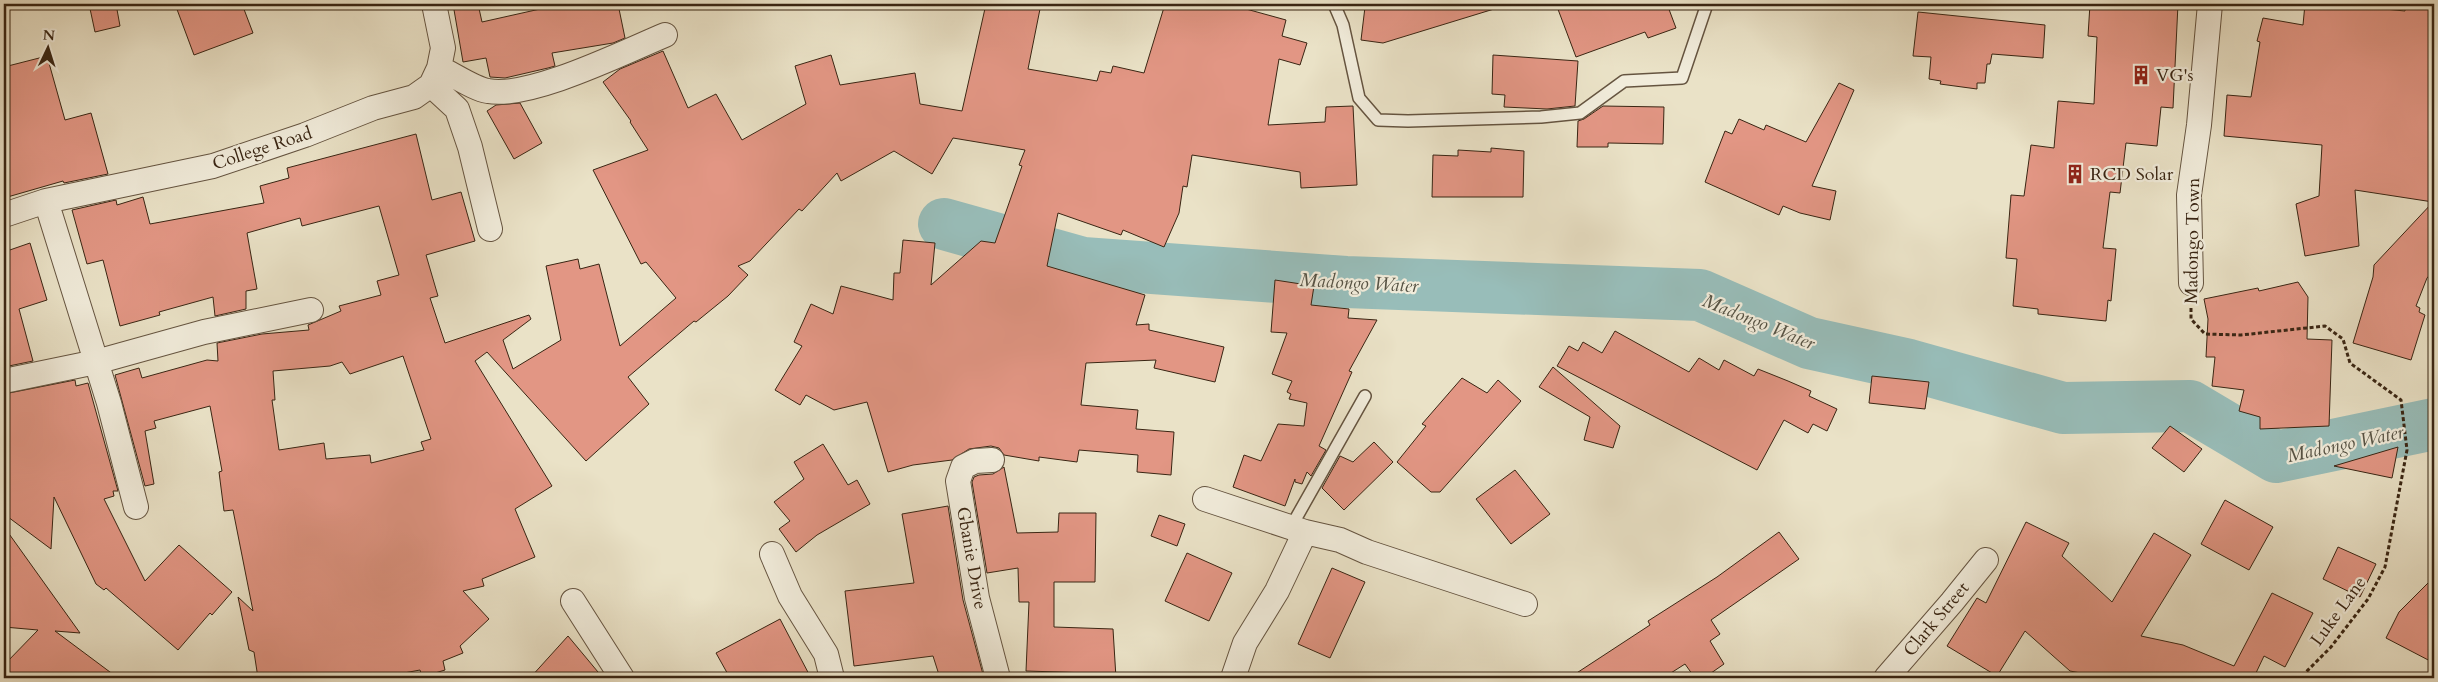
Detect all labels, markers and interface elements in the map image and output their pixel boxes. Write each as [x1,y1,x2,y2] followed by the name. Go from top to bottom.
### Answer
[22,22,72,72] north arrow
[42,26,56,45] text: N
[2156,63,2194,88] place label: VG's
[2130,64,2152,86] building icon: VG's
[209,120,316,176] street label: College Road
[2090,162,2174,187] place label: RCD Solar
[2064,163,2086,185] building icon: RCD Solar
[2179,177,2206,304] street label: Madongo Town
[1299,267,1420,299] water label: Madongo Water
[1699,288,1819,357] water label: Madongo Water
[2284,419,2407,469] water label: Madongo Water
[950,505,993,611] street label: Gbanie Drive
[2305,571,2372,651] street label: Luke Lane
[1898,576,1975,662] street label: Clark Street

